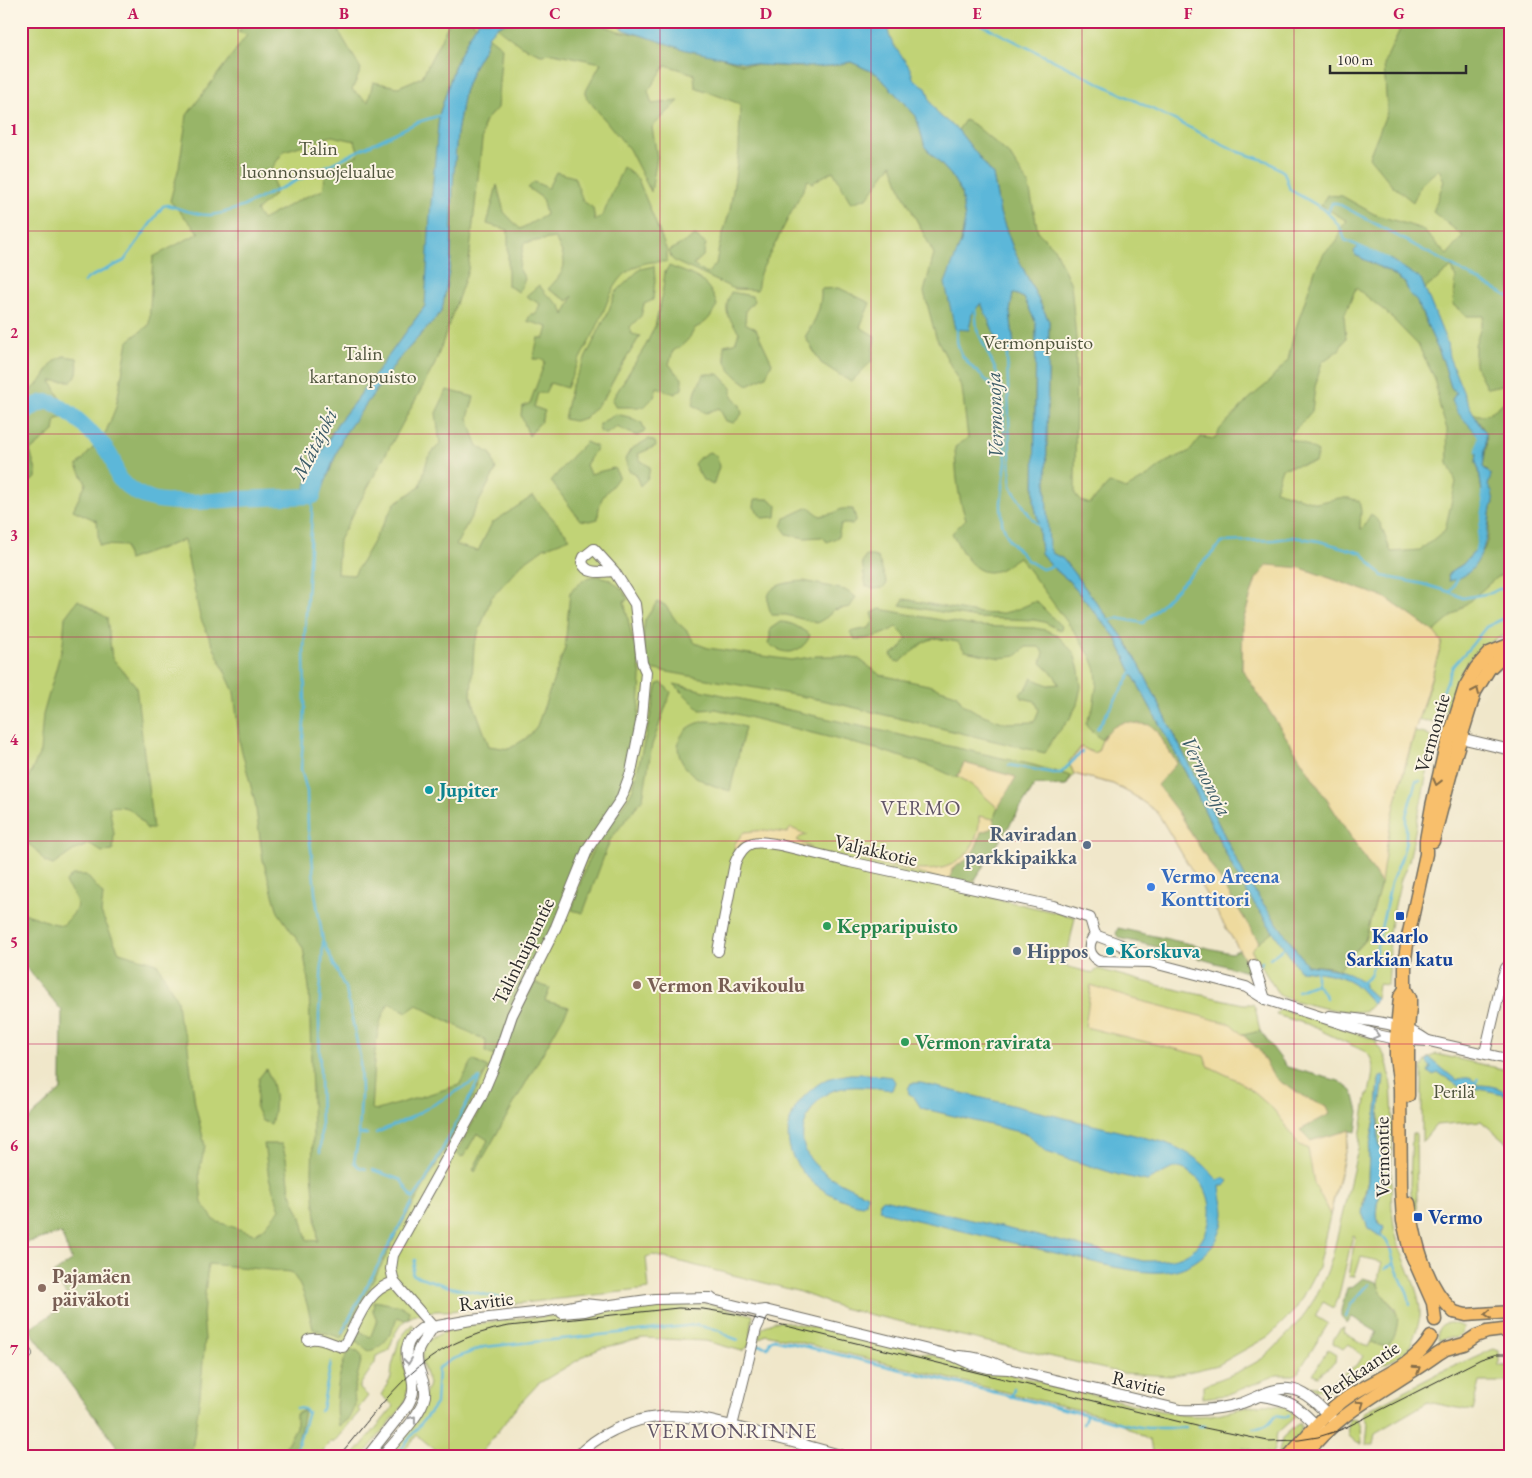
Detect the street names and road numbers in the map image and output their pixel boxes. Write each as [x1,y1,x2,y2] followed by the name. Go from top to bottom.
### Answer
[1408,690,1456,775] street label: Vermontie
[832,828,920,872] street label: Valjakkotie
[486,893,560,1009] street label: Talinhuipuntie
[1368,1116,1396,1198] street label: Vermontie
[457,1285,515,1317] street label: Ravitie
[1316,1334,1404,1406] street label: Perkkaantie
[1110,1364,1169,1402] street label: Ravitie

